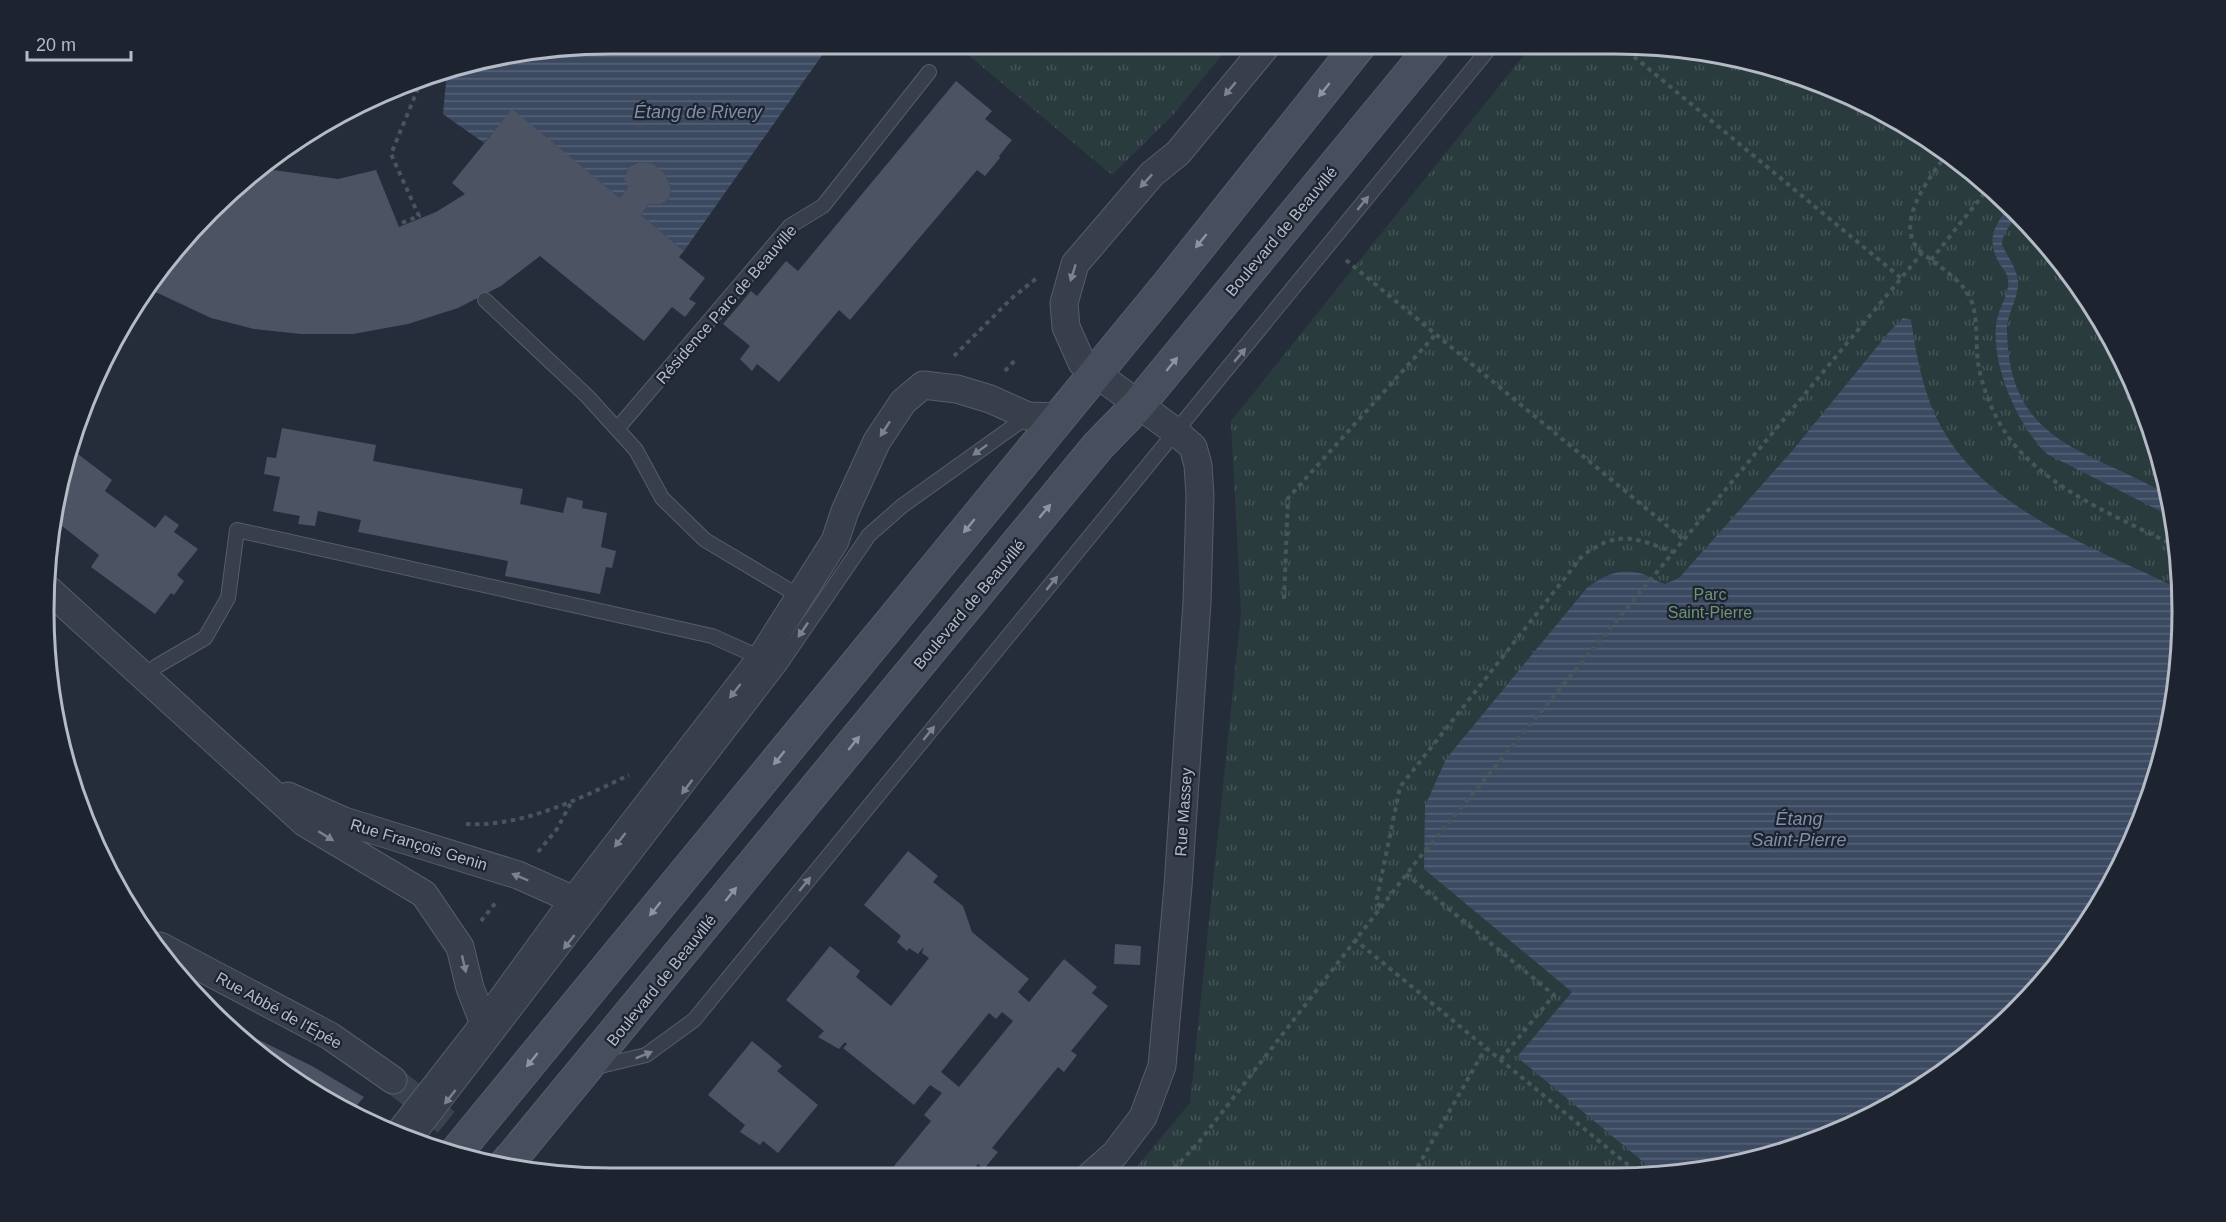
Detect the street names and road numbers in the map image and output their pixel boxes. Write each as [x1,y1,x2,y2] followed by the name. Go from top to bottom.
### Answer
[1222,163,1341,299] street label: Boulevard de Beauvillé
[653,221,800,387] street label: Résidence Parc de Beauville
[910,536,1029,672] street label: Boulevard de Beauvillé
[1172,767,1195,857] street label: Rue Massey
[348,816,489,873] street label: Rue François Genin
[603,911,720,1049] street label: Boulevard de Beauvillé
[213,968,345,1052] street label: Rue Abbé de l'Épée

